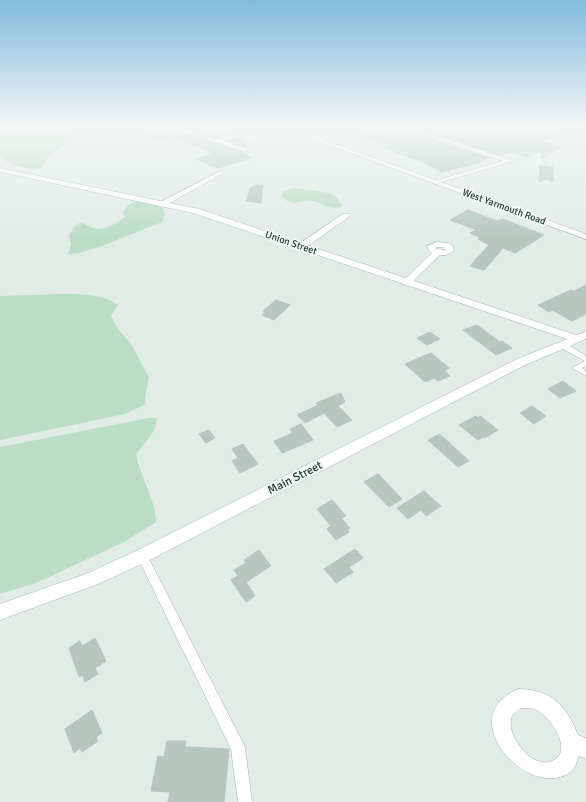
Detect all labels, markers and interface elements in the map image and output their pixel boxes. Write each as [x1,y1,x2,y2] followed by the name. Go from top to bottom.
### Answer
[461,186,547,228] street label: West Yarmouth Road
[264,229,319,258] street label: Union Street
[265,458,325,498] street label: Main Street

